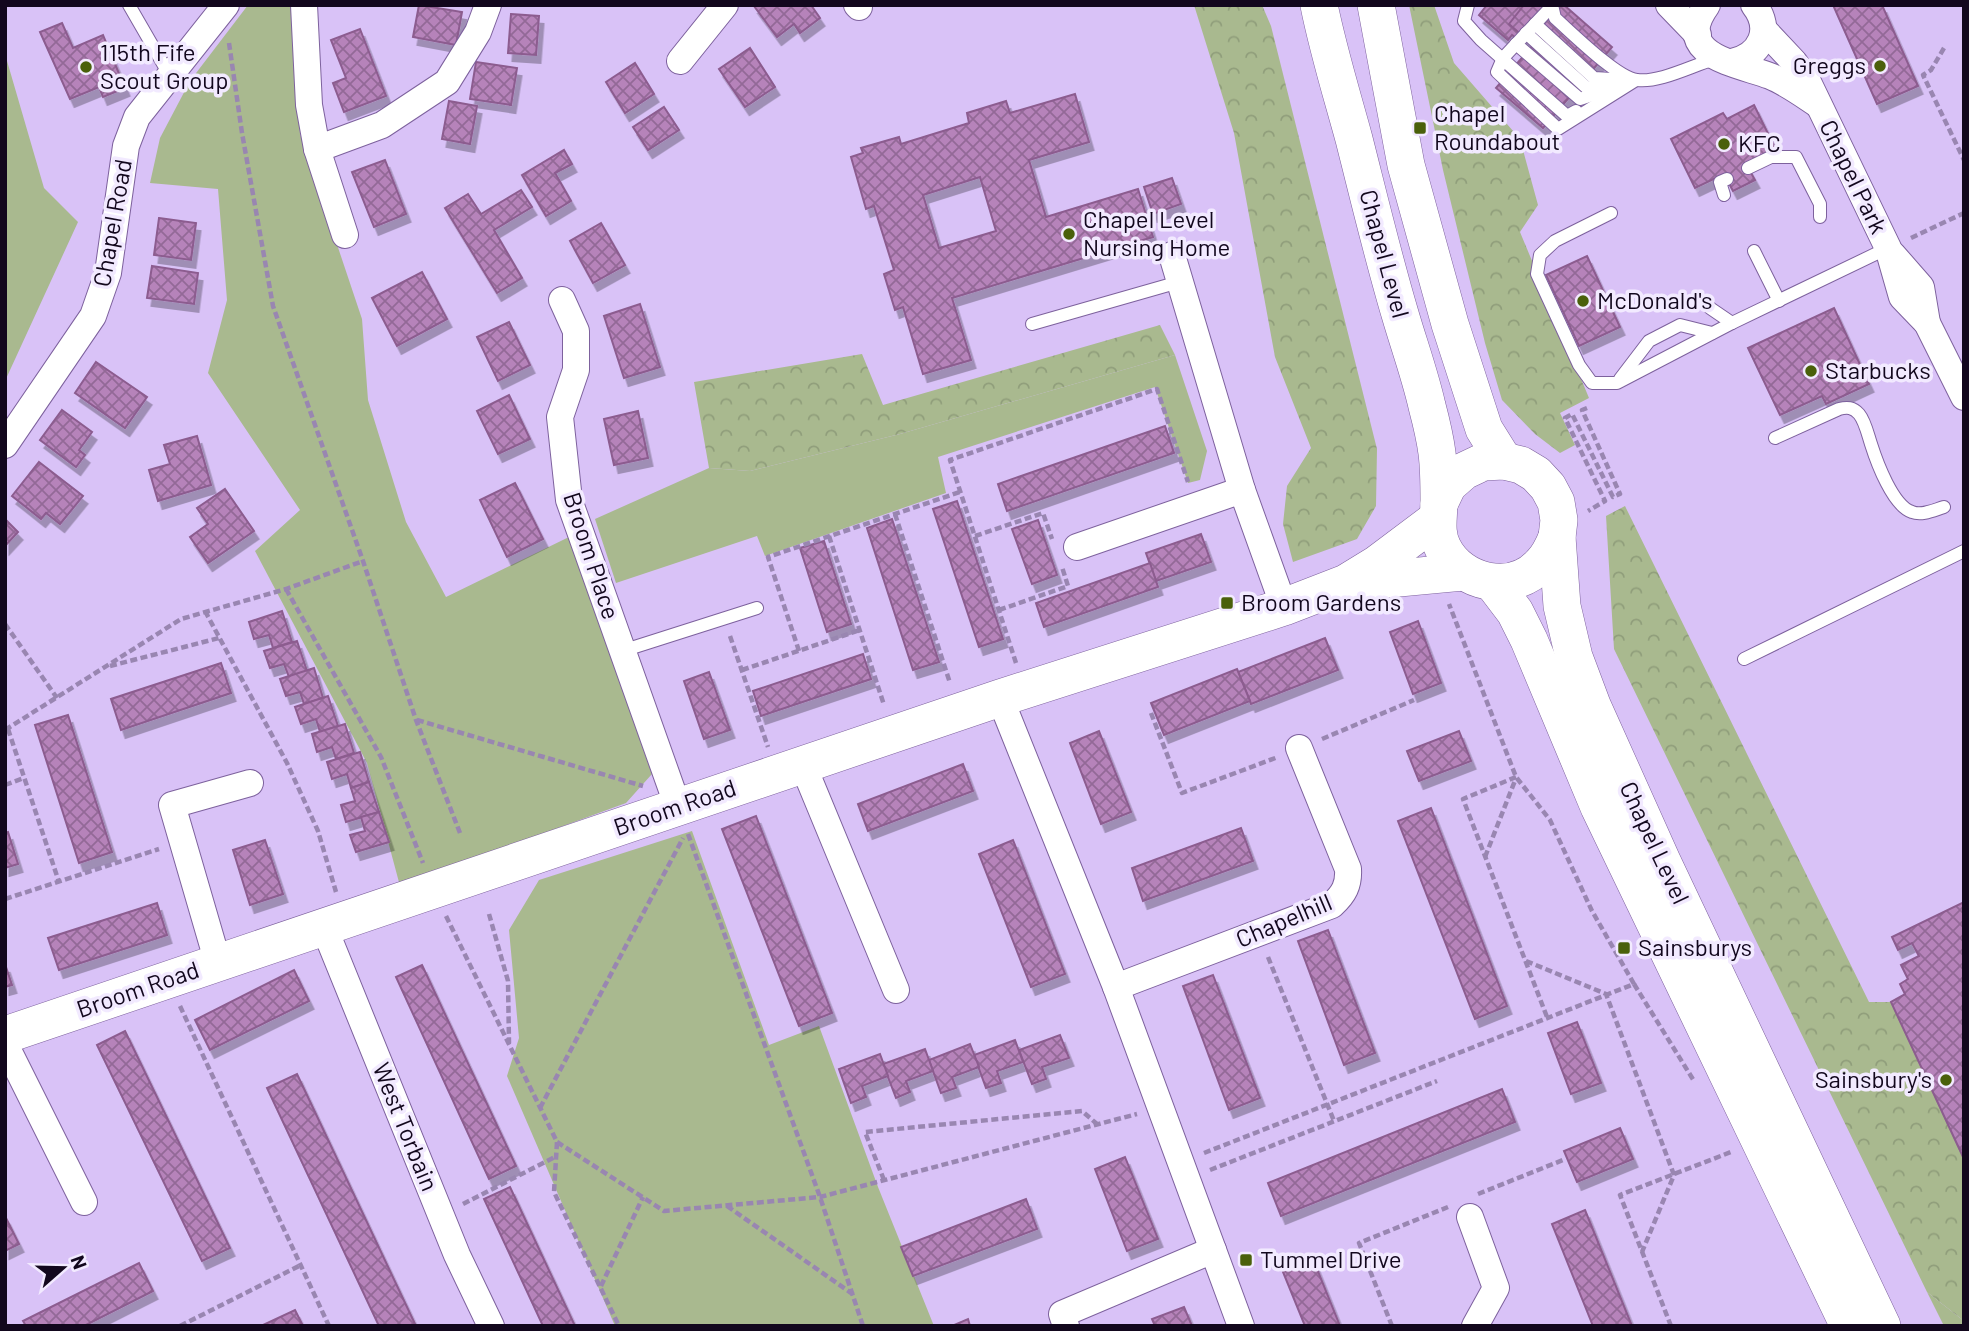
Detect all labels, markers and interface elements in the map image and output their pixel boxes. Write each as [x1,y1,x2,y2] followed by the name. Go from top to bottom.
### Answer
[100,37,228,94] place label: 115th Fife Scout Group
[1793,50,1866,79] place label: Greggs
[1872,58,1888,74] marker: Greggs
[78,59,94,75] marker: 115th Fife Scout Group
[1434,98,1560,155] place label: Chapel Roundabout
[1814,115,1894,238] street label: Chapel Park
[1412,120,1428,136] marker: Chapel Roundabout
[1738,128,1781,157] place label: KFC
[1716,136,1732,152] marker: KFC
[86,157,137,289] street label: Chapel Road
[1354,186,1416,321] street label: Chapel Level
[1083,204,1230,261] place label: Chapel Level Nursing Home
[1061,226,1077,242] marker: Chapel Level Nursing Home
[1597,285,1712,314] place label: McDonald's
[1575,293,1591,309] marker: McDonald's
[1825,355,1931,384] place label: Starbucks
[1803,363,1819,379] marker: Starbucks
[558,488,627,623] street label: Broom Place
[1241,587,1401,616] place label: Broom Gardens
[1219,595,1235,611] marker: Broom Gardens
[609,772,740,841] street label: Broom Road
[1614,777,1696,908] street label: Chapel Level
[1231,886,1336,953] street label: Chapelhill
[1638,932,1752,961] place label: Sainsburys
[1616,940,1632,956] marker: Sainsburys
[72,954,203,1023] street label: Broom Road
[368,1058,445,1195] street label: West Torbain
[1815,1064,1932,1093] place label: Sainsbury's
[1938,1072,1954,1088] marker: Sainsbury's
[28,1233,98,1303] north arrow
[1260,1244,1402,1273] place label: Tummel Drive
[66,1252,92,1272] text: N
[1238,1252,1254,1268] marker: Tummel Drive

